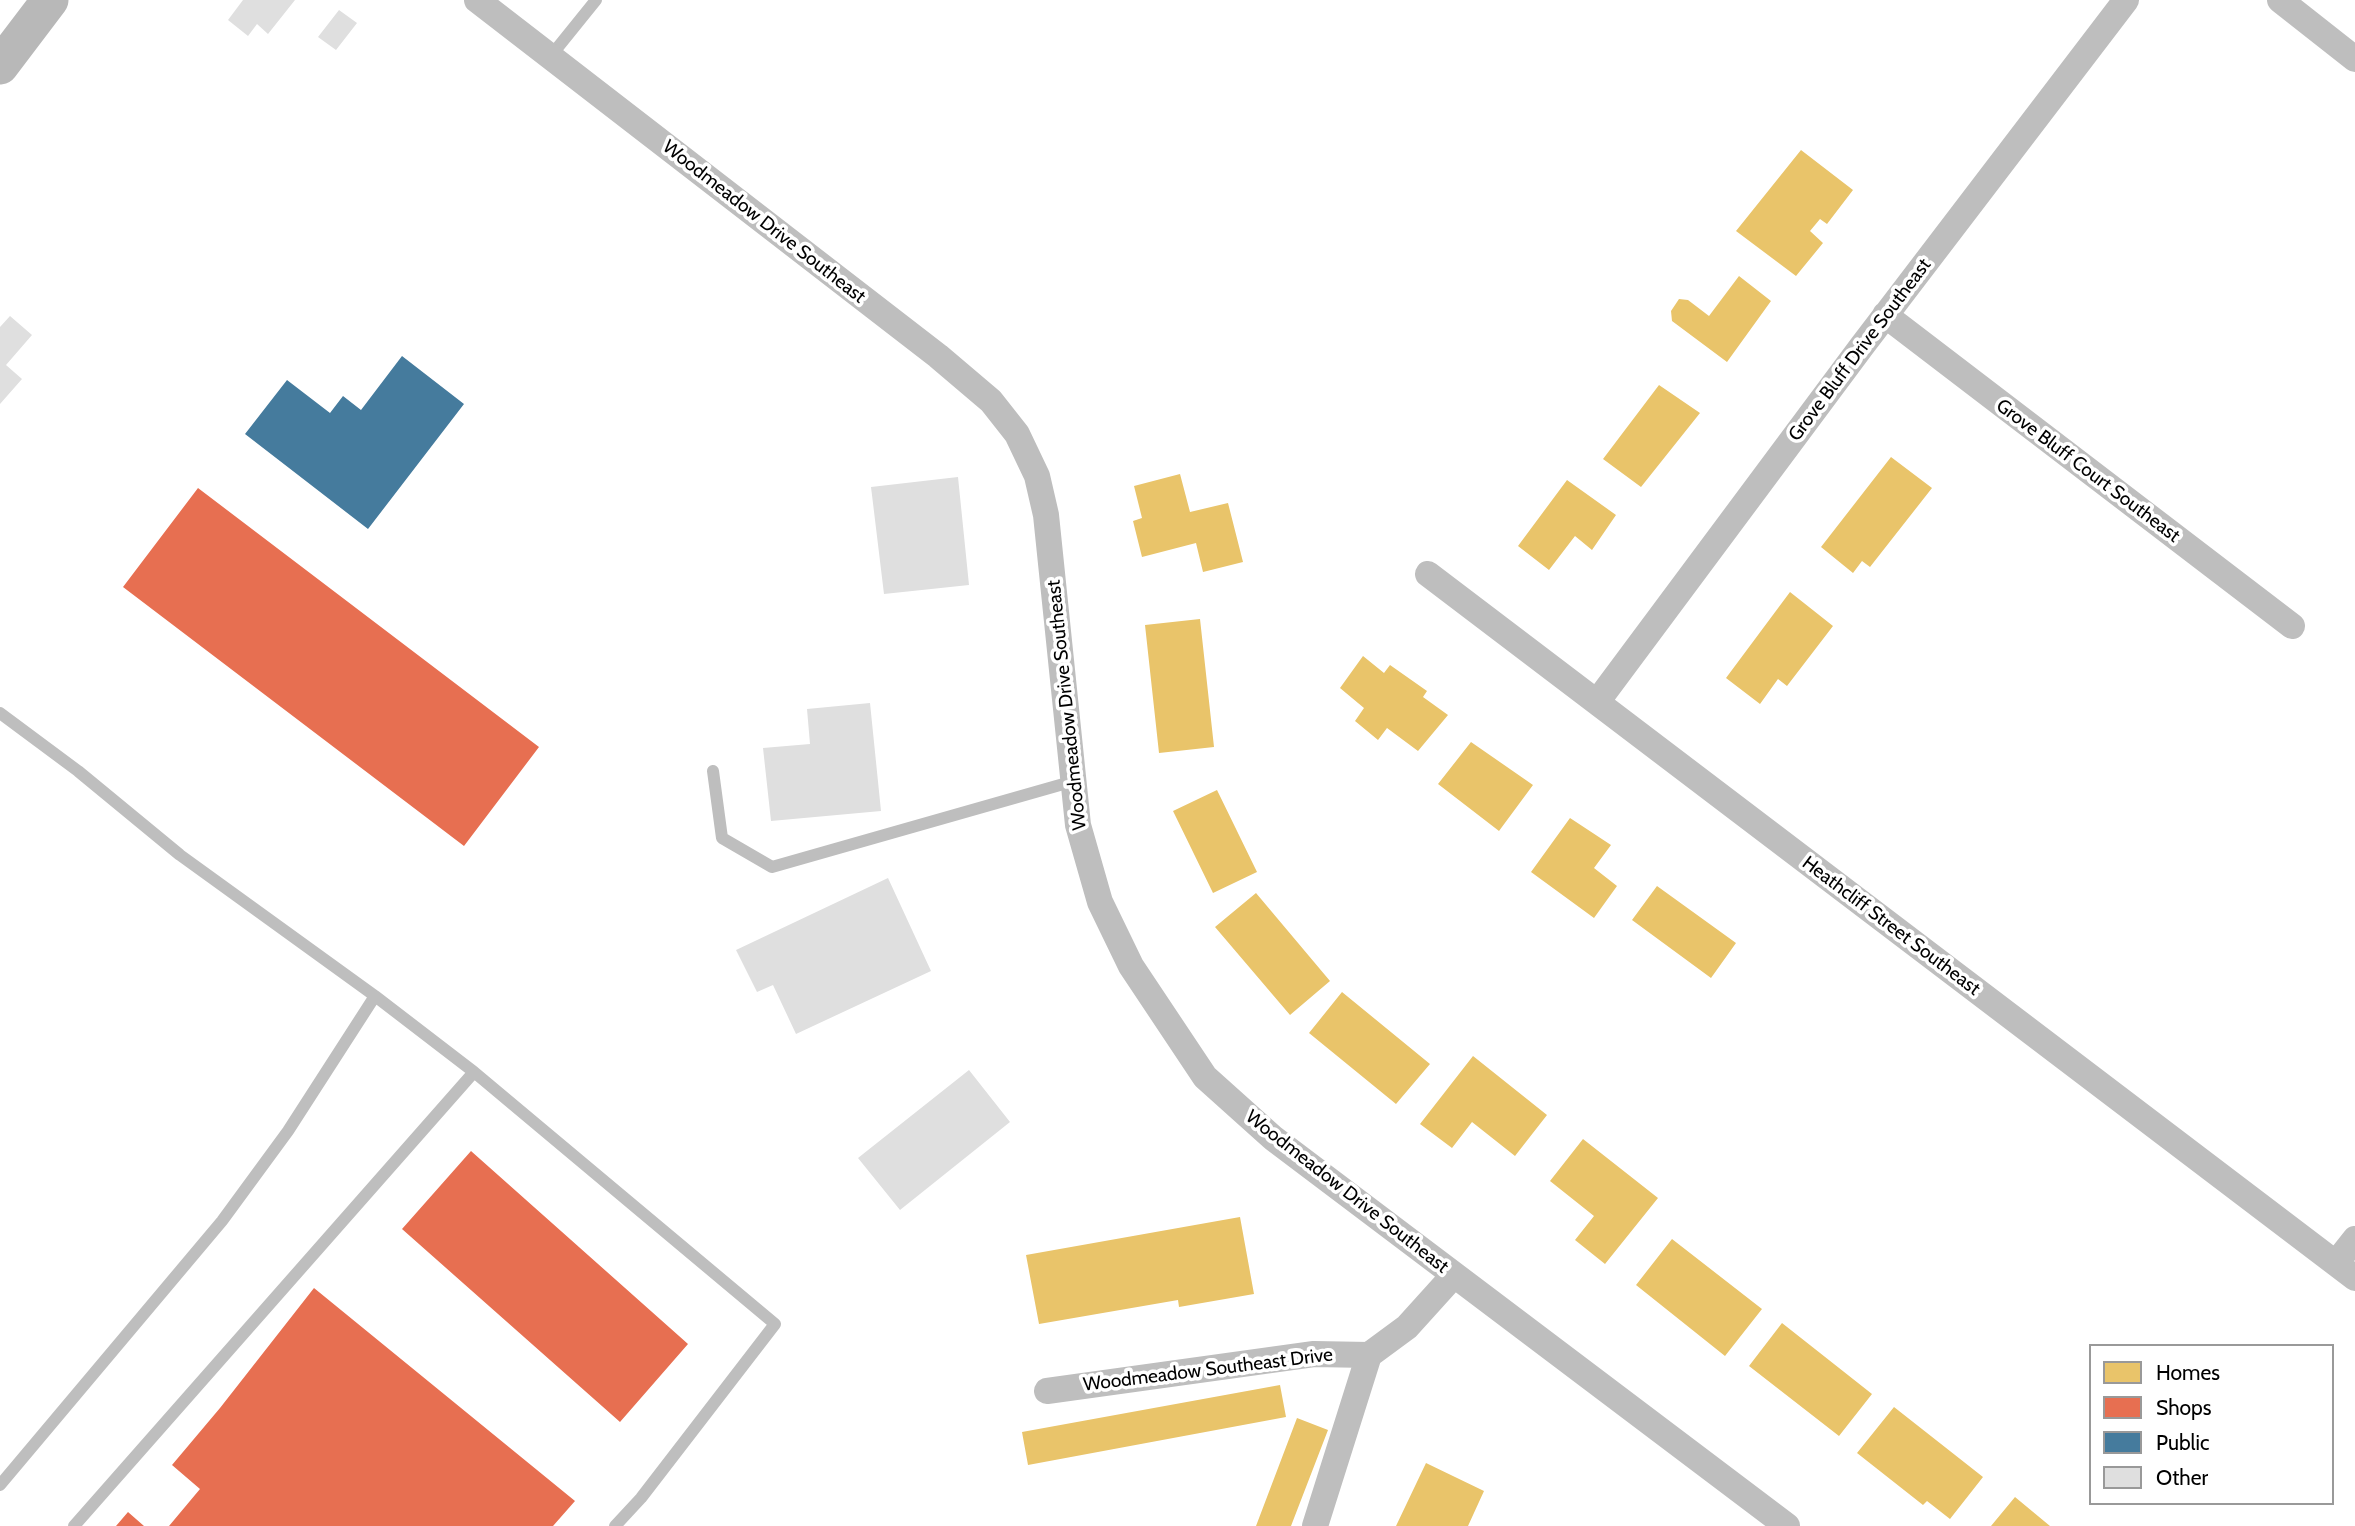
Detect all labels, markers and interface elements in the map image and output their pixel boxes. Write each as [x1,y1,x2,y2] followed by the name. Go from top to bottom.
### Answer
[658,136,870,308] street label: Woodmeadow Drive Southeast
[1784,254,1936,446] street label: Grove Bluff Drive Southeast
[1992,394,2184,548] street label: Grove Bluff Court Southeast
[1043,579,1091,831] street label: Woodmeadow Drive Southeast
[1798,852,1984,1000] street label: Heathcliff Street Southeast
[1241,1106,1453,1278] street label: Woodmeadow Drive Southeast
[1082,1343,1334,1397] street label: Woodmeadow Southeast Drive
[2089,1344,2334,1505] legend
[2156,1360,2220,1385] text: Homes
[2156,1395,2211,1420] text: Shops
[2156,1430,2210,1455] text: Public
[2156,1465,2208,1490] text: Other

